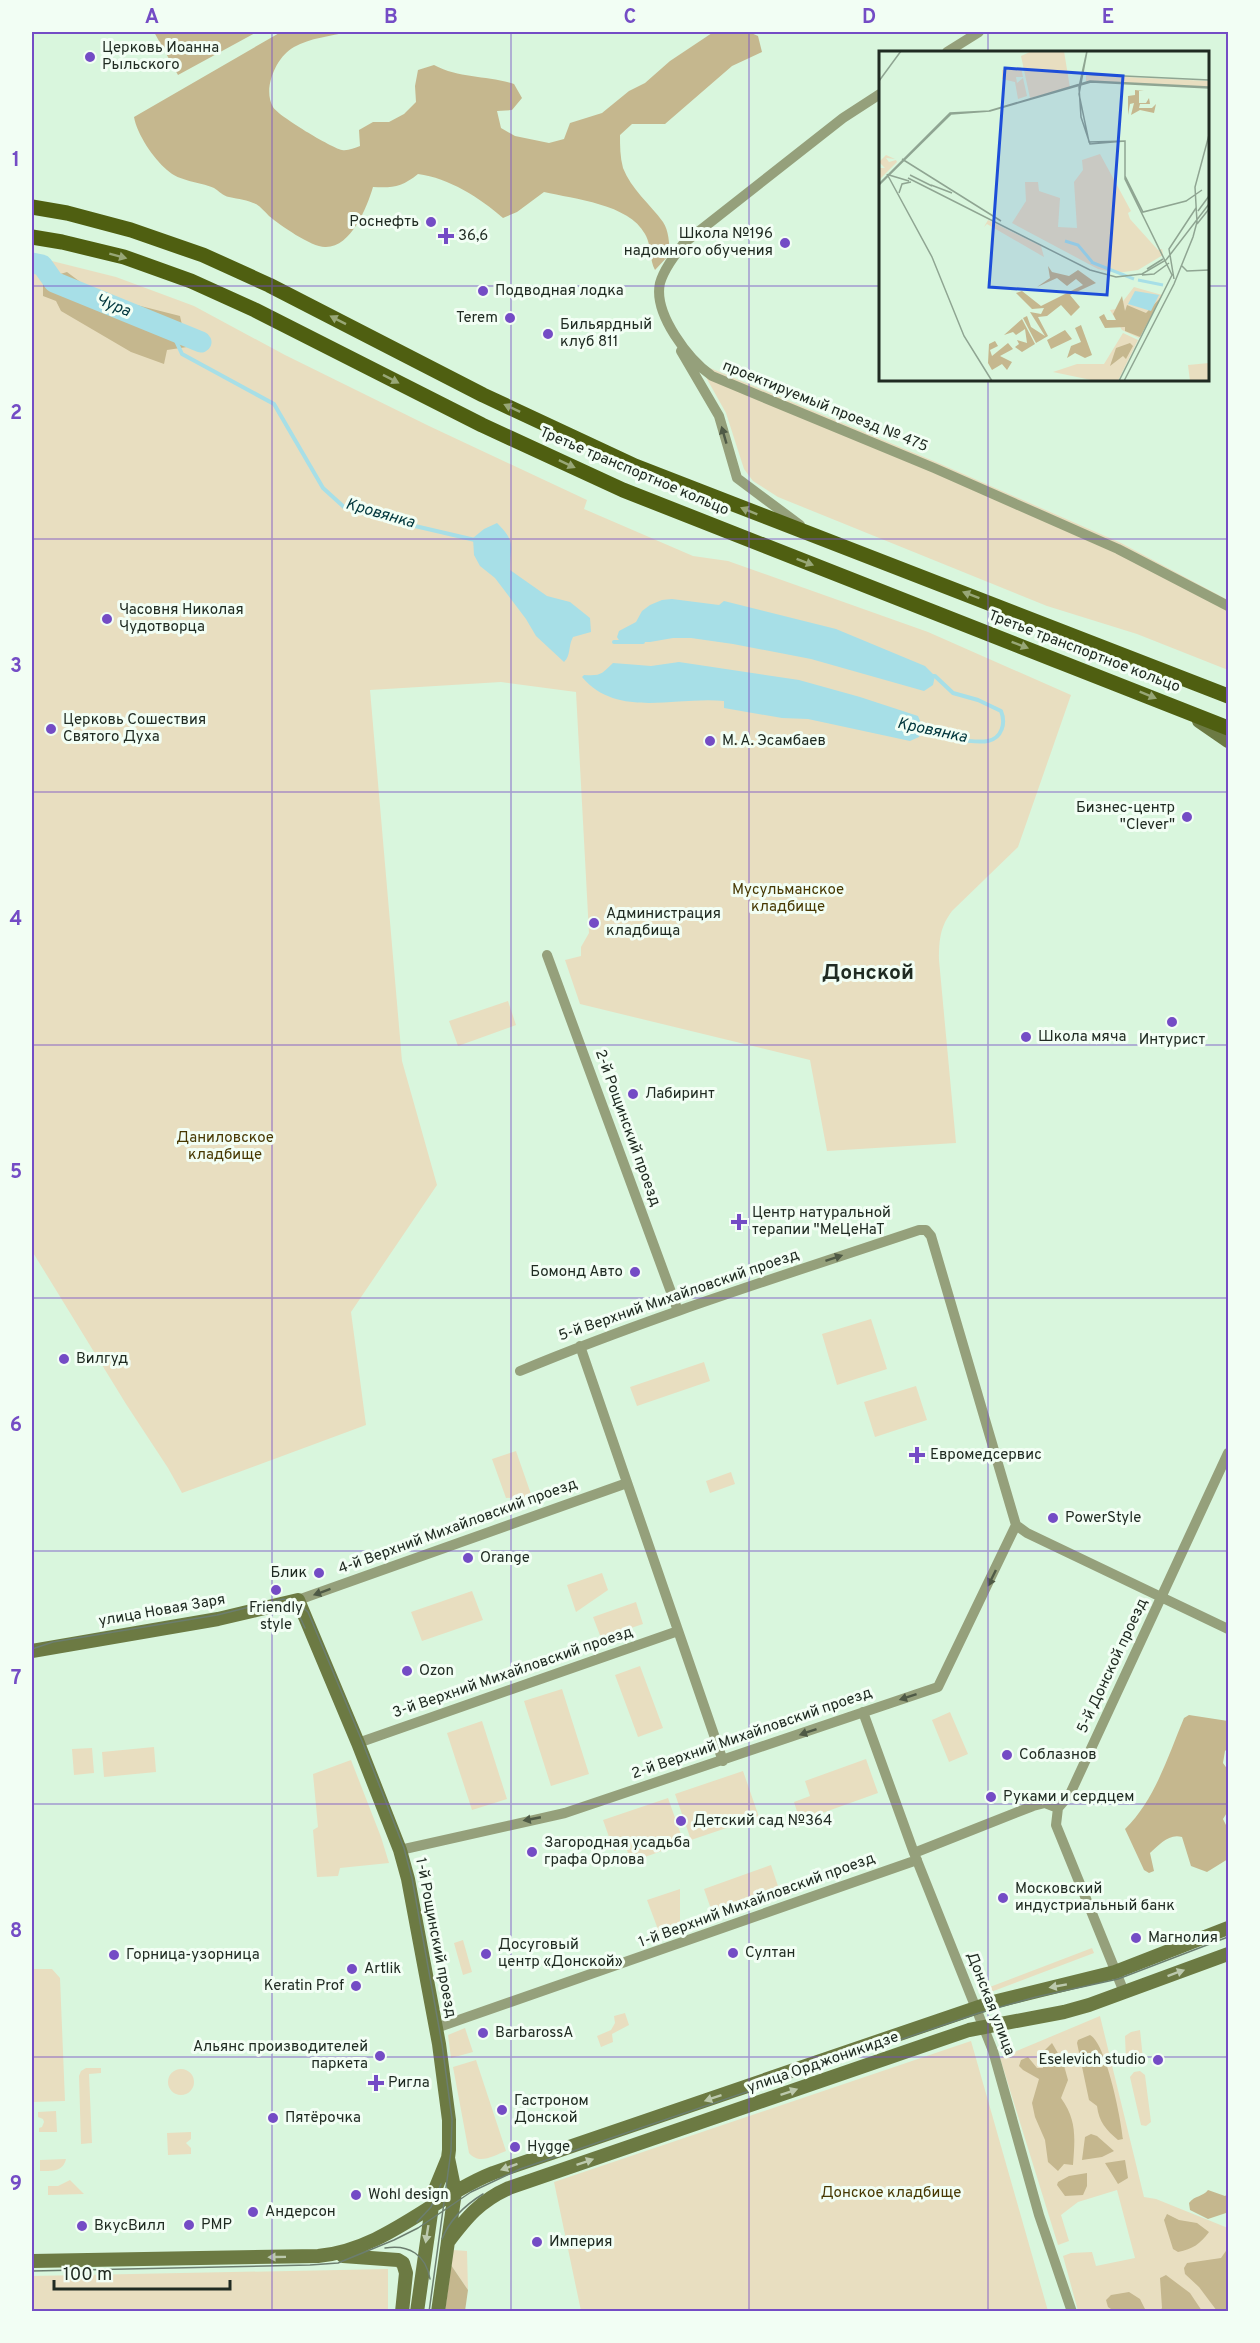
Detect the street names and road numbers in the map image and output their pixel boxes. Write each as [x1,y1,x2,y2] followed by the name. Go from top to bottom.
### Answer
[719,357,931,457] street label: проектируемый проезд № 475
[536,423,732,521] street label: Третье транспортное кольцо
[985,607,1183,697] street label: Третье транспортное кольцо
[590,1047,664,1209] street label: 2-й Рощинский проезд
[556,1246,802,1346] street label: 5-й Верхний Михайловский проезд
[336,1475,580,1579] street label: 4-й Верхний Михайловский проезд
[97,1591,227,1631] street label: улица Новая Заря
[1073,1595,1153,1737] street label: 5-й Донской проезд
[390,1623,636,1723] street label: 3-й Верхний Михайловский проезд
[629,1684,875,1784] street label: 2-й Верхний Михайловский проезд
[636,1849,878,1953] street label: 1-й Верхний Михайловский проезд
[410,1856,460,2020] street label: 1-й Рощинский проезд
[962,1949,1018,2059] street label: Донская улица
[745,2028,901,2098] street label: улица Орджоникидзе

